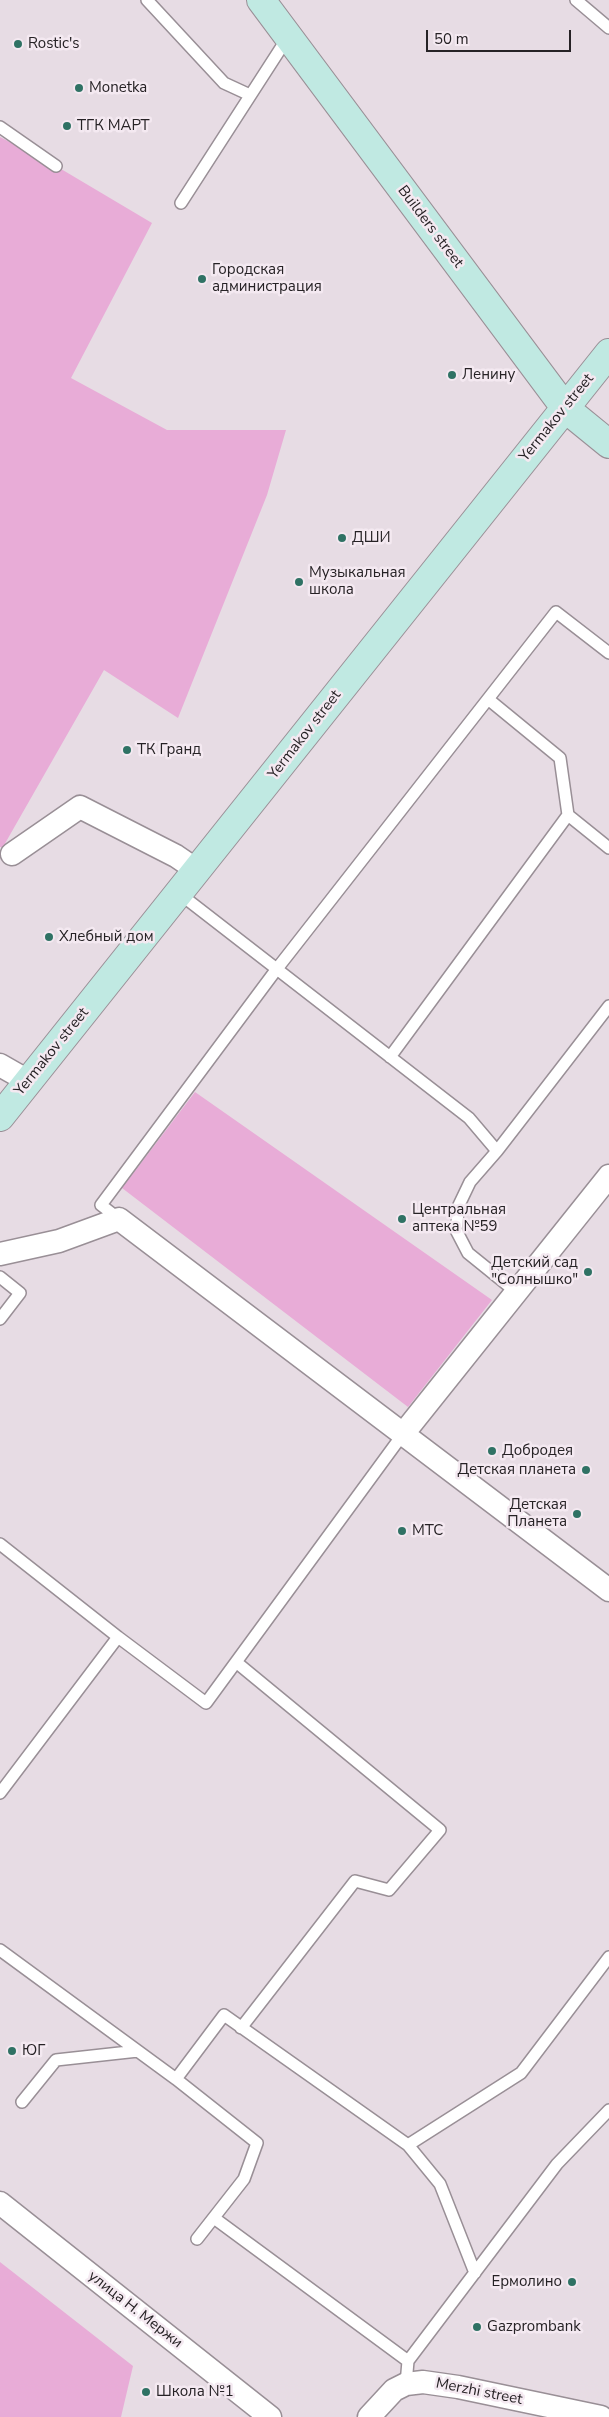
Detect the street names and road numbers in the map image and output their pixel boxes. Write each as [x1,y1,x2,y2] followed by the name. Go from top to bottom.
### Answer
[393,182,467,272] street label: Builders street
[516,370,598,466] street label: Yermakov street
[265,687,345,783] street label: Yermakov street
[11,1004,93,1100] street label: Yermakov street
[84,2268,186,2352] street label: улица Н. Мержи
[434,2375,524,2409] street label: Merzhi street

